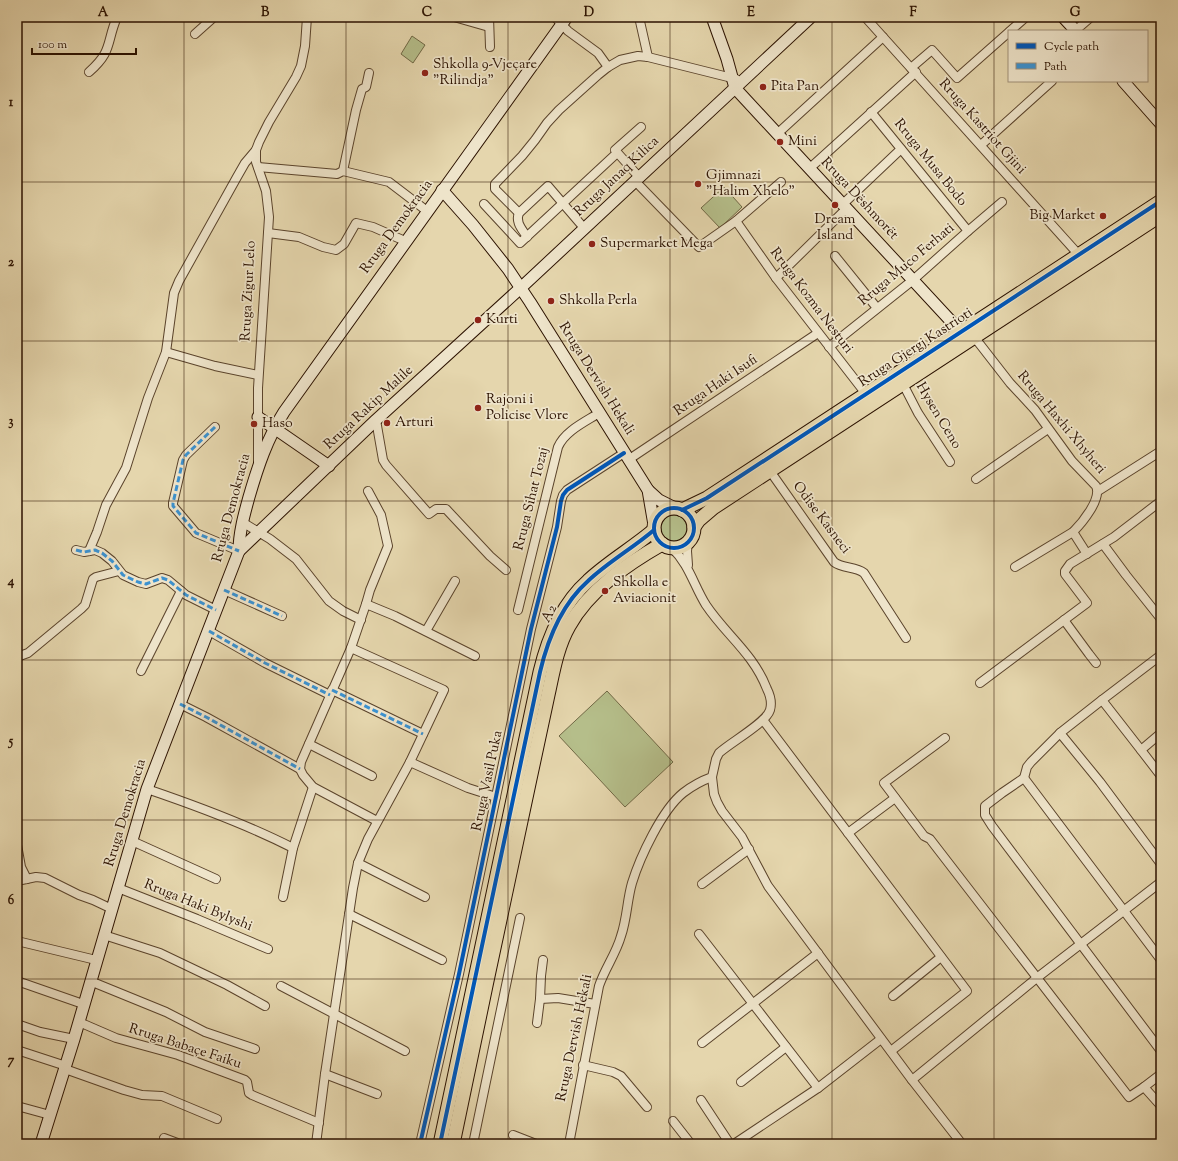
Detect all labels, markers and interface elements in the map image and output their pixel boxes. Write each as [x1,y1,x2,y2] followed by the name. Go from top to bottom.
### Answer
[98,4,109,22] text: A
[261,4,270,22] text: B
[422,4,432,22] text: C
[584,4,594,22] text: D
[747,4,755,22] text: E
[909,4,917,22] text: F
[1070,4,1081,22] text: G
[32,30,136,56] scale bar
[1008,30,1148,82] legend
[38,36,67,54] text: 100 m
[1044,38,1099,56] text: Cycle path
[433,55,537,91] place label: Shkolla 9-Vjeçare "Rilindja"
[1044,58,1067,76] text: Path
[420,68,430,78] marker: Shkolla 9-Vjeçare "Rilindja"
[934,75,1030,179] street label: Rruga Kastriot Gjini
[771,77,819,97] place label: Pita Pan
[758,82,768,92] marker: Pita Pan
[9,94,14,112] text: 1
[889,115,972,211] street label: Rruga Musa Bodo
[570,132,664,222] street label: Rruga Janaq Kilica
[788,132,817,152] place label: Mini
[775,137,785,147] marker: Mini
[815,153,903,245] street label: Rruga Dëshmorët
[706,166,795,202] place label: Gjimnazi "Halim Xhelo"
[356,176,438,278] street label: Rruga Demokracia
[693,179,703,189] marker: Gjimnazi "Halim Xhelo"
[830,200,840,210] marker: Dream Island
[1030,206,1095,226] place label: Big Market
[815,210,856,246] place label: Dream Island
[1098,211,1108,221] marker: Big Market
[855,219,959,311] street label: Rruga Muco Ferhati
[600,234,714,254] place label: Supermarket Mega
[587,239,597,249] marker: Supermarket Mega
[236,240,262,342] street label: Rruga Zigur Lelo
[765,244,857,358] street label: Rruga Kozma Nesturi
[8,254,15,272] text: 2
[559,291,638,311] place label: Shkolla Perla
[546,296,556,306] marker: Shkolla Perla
[855,303,977,393] street label: Rruga Gjergj Kastrioti
[486,310,518,330] place label: Kurti
[473,315,483,325] marker: Kurti
[553,319,639,439] street label: Rruga Dervish Hekali
[670,350,762,421] street label: Rruga Haki Isufi
[320,361,418,455] street label: Rruga Rakip Malile
[1012,367,1110,479] street label: Rruga Haxhi Xhyheri
[910,379,966,453] street label: Hysen Ceno
[486,390,569,426] place label: Rajoni i Policise Vlore
[473,403,483,413] marker: Rajoni i Policise Vlore
[8,413,14,431] text: 3
[395,413,433,433] place label: Arturi
[262,414,293,434] place label: Haso
[382,418,392,428] marker: Arturi
[249,419,259,429] marker: Haso
[510,445,554,553] street label: Rruga Sihat Tozaj
[208,451,256,564] street label: Rruga Demokracia
[787,478,855,558] street label: Odise Kasneci
[7,573,15,591] text: 4
[613,573,676,609] place label: Shkolla e Aviacionit
[600,586,610,596] marker: Shkolla e Aviacionit
[537,601,563,627] street label: A2
[468,728,509,833] street label: Rruga Vasil Puka
[8,733,14,751] text: 5
[100,756,152,869] street label: Rruga Demokracia
[141,875,255,937] street label: Rruga Haki Bylyshi
[8,892,15,910] text: 6
[552,972,598,1104] street label: Rruga Dervish Hekali
[126,1019,244,1075] street label: Rruga Babaçe Faiku
[8,1052,15,1070] text: 7

